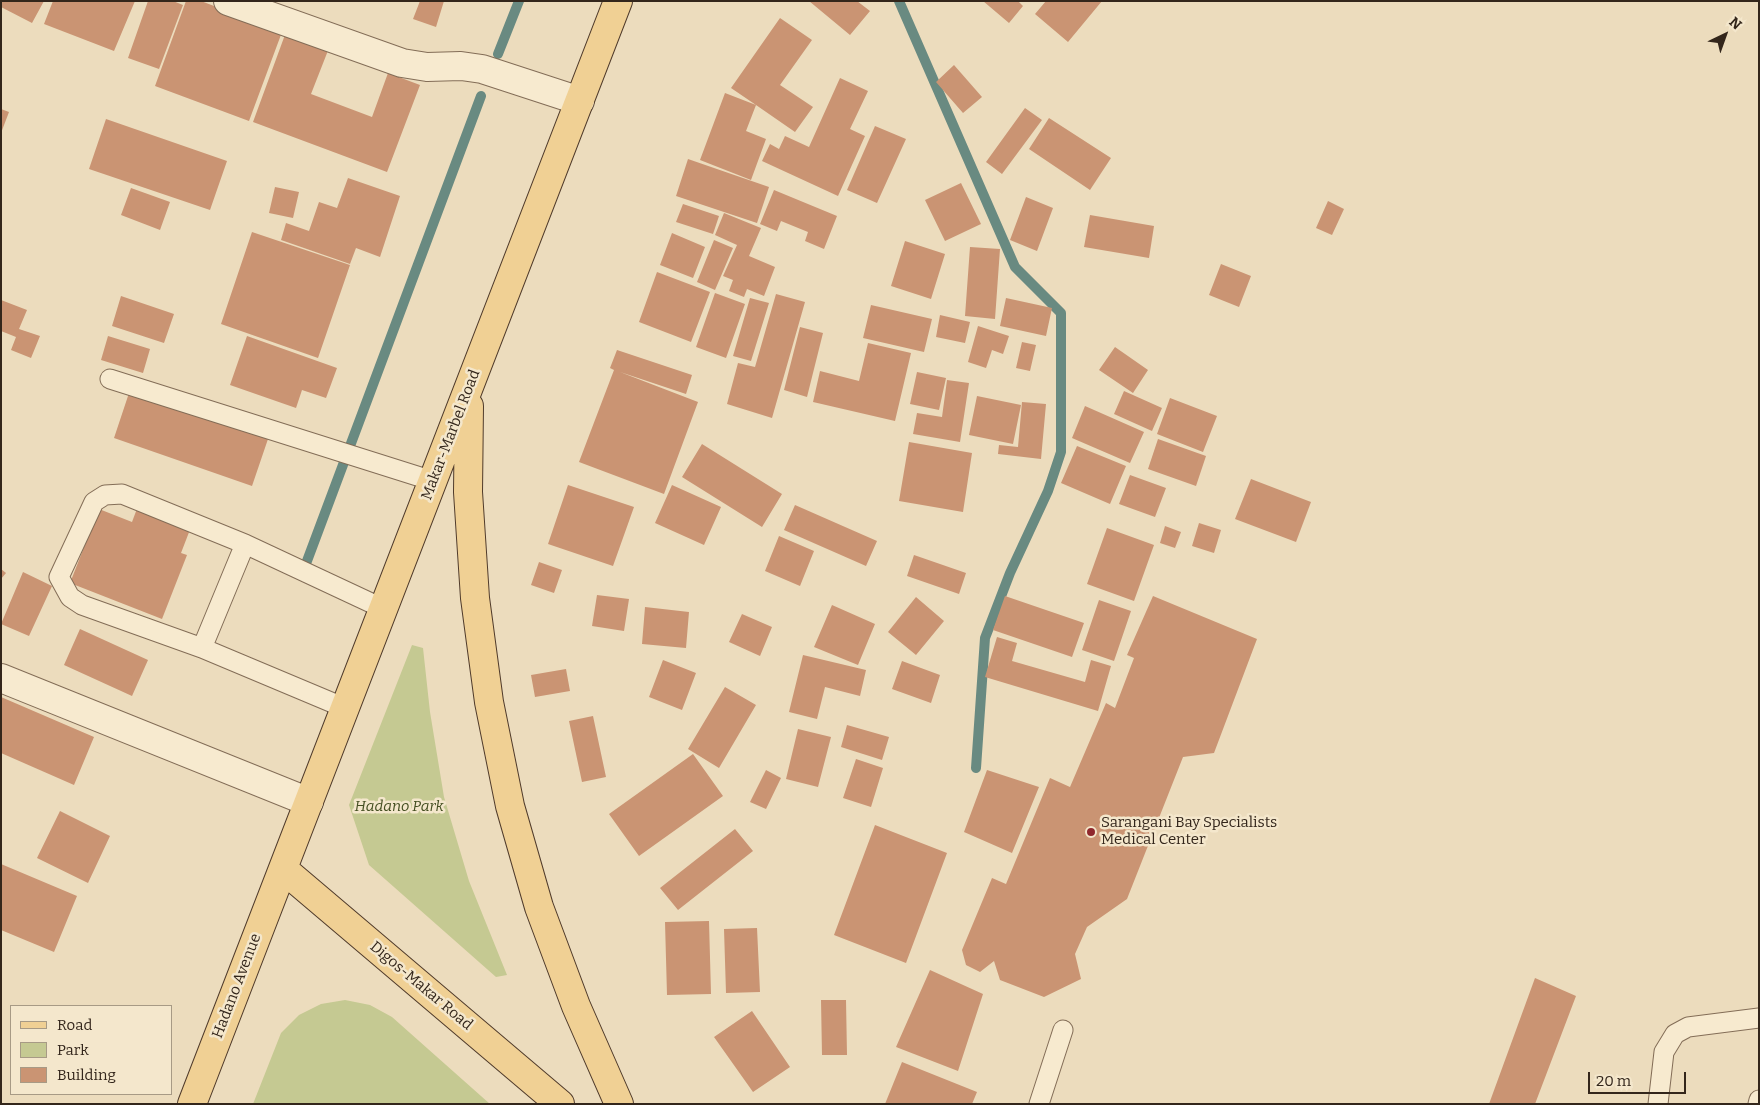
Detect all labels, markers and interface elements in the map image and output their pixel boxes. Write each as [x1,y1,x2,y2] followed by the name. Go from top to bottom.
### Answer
[1700,10,1750,60] north arrow
[1726,14,1745,33] text: N
[418,367,484,503] street label: Makar-Marbel Road
[354,798,444,816] park label: Hadano Park
[1101,814,1277,849] place label: Sarangani Bay Specialists Medical Center
[1085,826,1097,838] marker: Sarangani Bay Specialists Medical Center
[209,931,265,1041] street label: Hadano Avenue
[366,938,476,1034] street label: Digos-Makar Road
[10,1005,172,1095] legend
[57,1016,92,1034] text: Road
[57,1041,89,1059] text: Park
[1590,1062,1688,1094] scale bar
[57,1066,116,1084] text: Building
[1596,1072,1631,1090] text: 20 m

